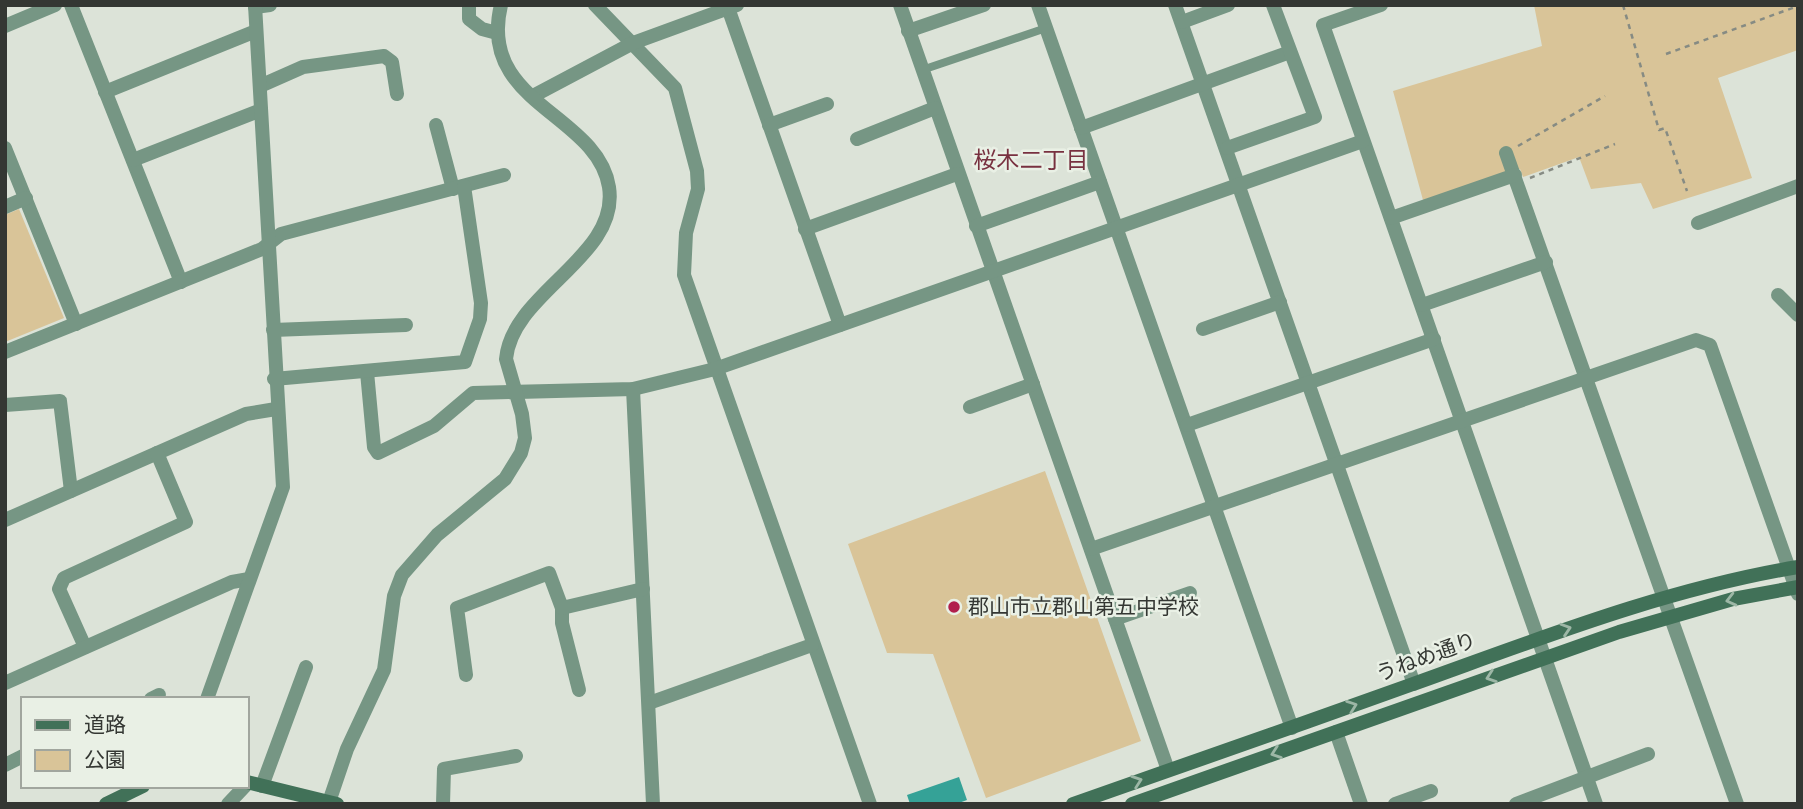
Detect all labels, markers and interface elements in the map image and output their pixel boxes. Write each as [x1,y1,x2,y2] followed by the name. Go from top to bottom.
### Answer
[974,146,1089,174] district label: 桜木二丁目
[1725,592,1737,606] one-way arrow
[968,594,1199,620] place label: 郡山市立郡山第五中学校
[946,599,962,615] marker: 郡山市立郡山第五中学校
[1560,623,1572,638] one-way arrow
[1372,627,1480,687] street label: うねめ通り
[1485,669,1497,683] one-way arrow
[21,697,248,788] legend
[1345,701,1357,715] one-way arrow
[84,712,126,738] text: 道路
[1271,745,1283,759] one-way arrow
[84,747,126,773] text: 公園
[1131,775,1143,789] one-way arrow

